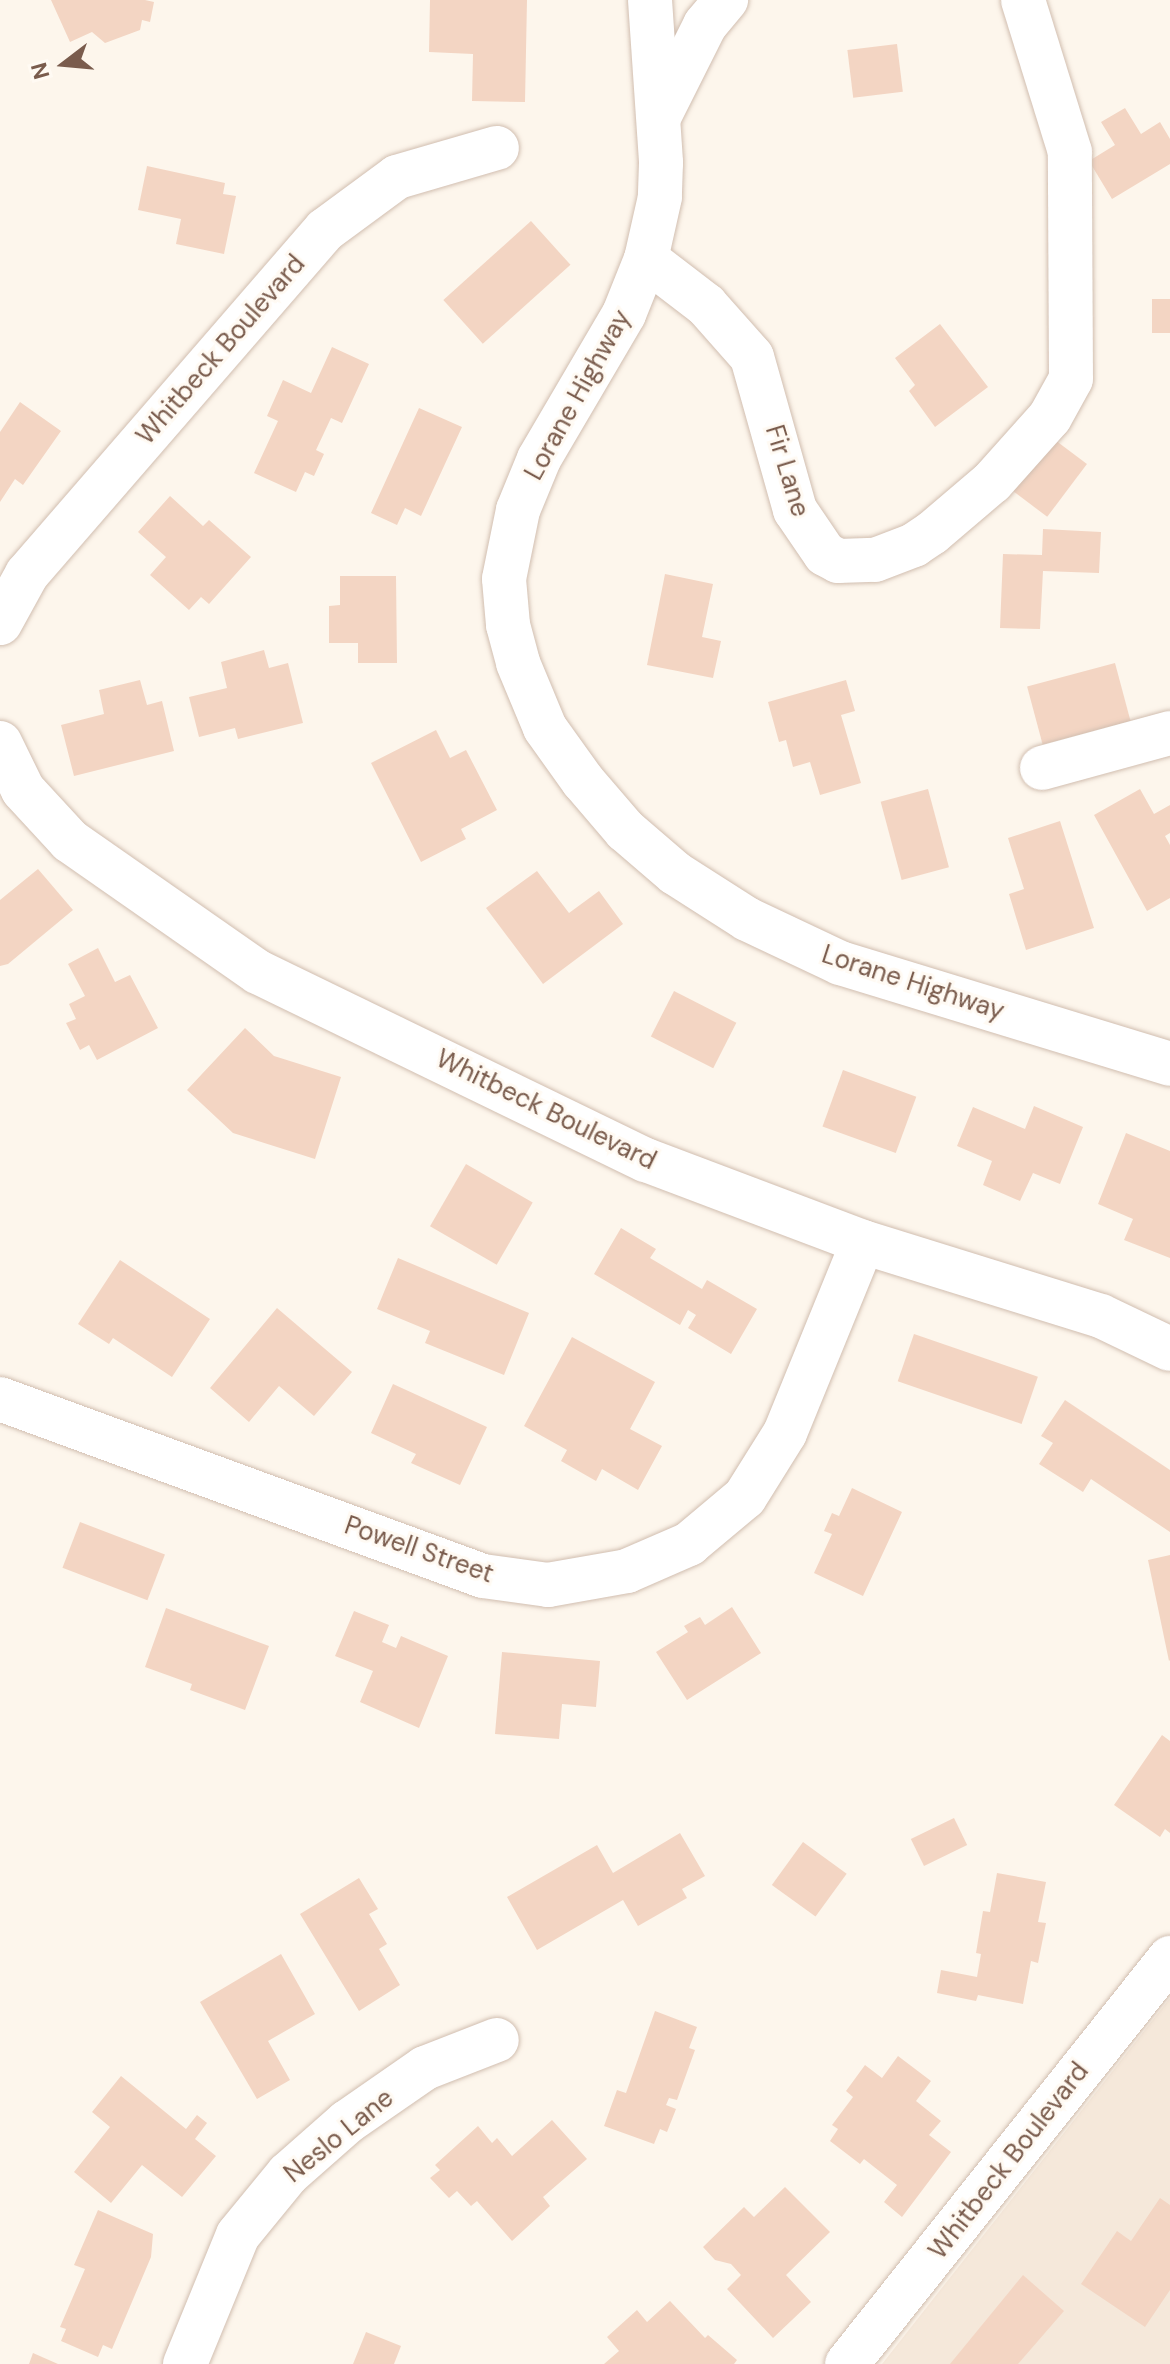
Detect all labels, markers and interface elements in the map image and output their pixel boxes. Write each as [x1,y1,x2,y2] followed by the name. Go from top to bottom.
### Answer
[24,24,104,104] north arrow
[24,59,57,82] text: N
[130,249,312,451] street label: Whitbeck Boulevard
[518,304,638,486] street label: Lorane Highway
[758,421,816,521] street label: Fir Lane
[818,939,1008,1027] street label: Lorane Highway
[431,1043,661,1177] street label: Whitbeck Boulevard
[340,1510,498,1590] street label: Powell Street
[922,2056,1096,2266] street label: Whitbeck Boulevard
[278,2083,400,2189] street label: Neslo Lane

